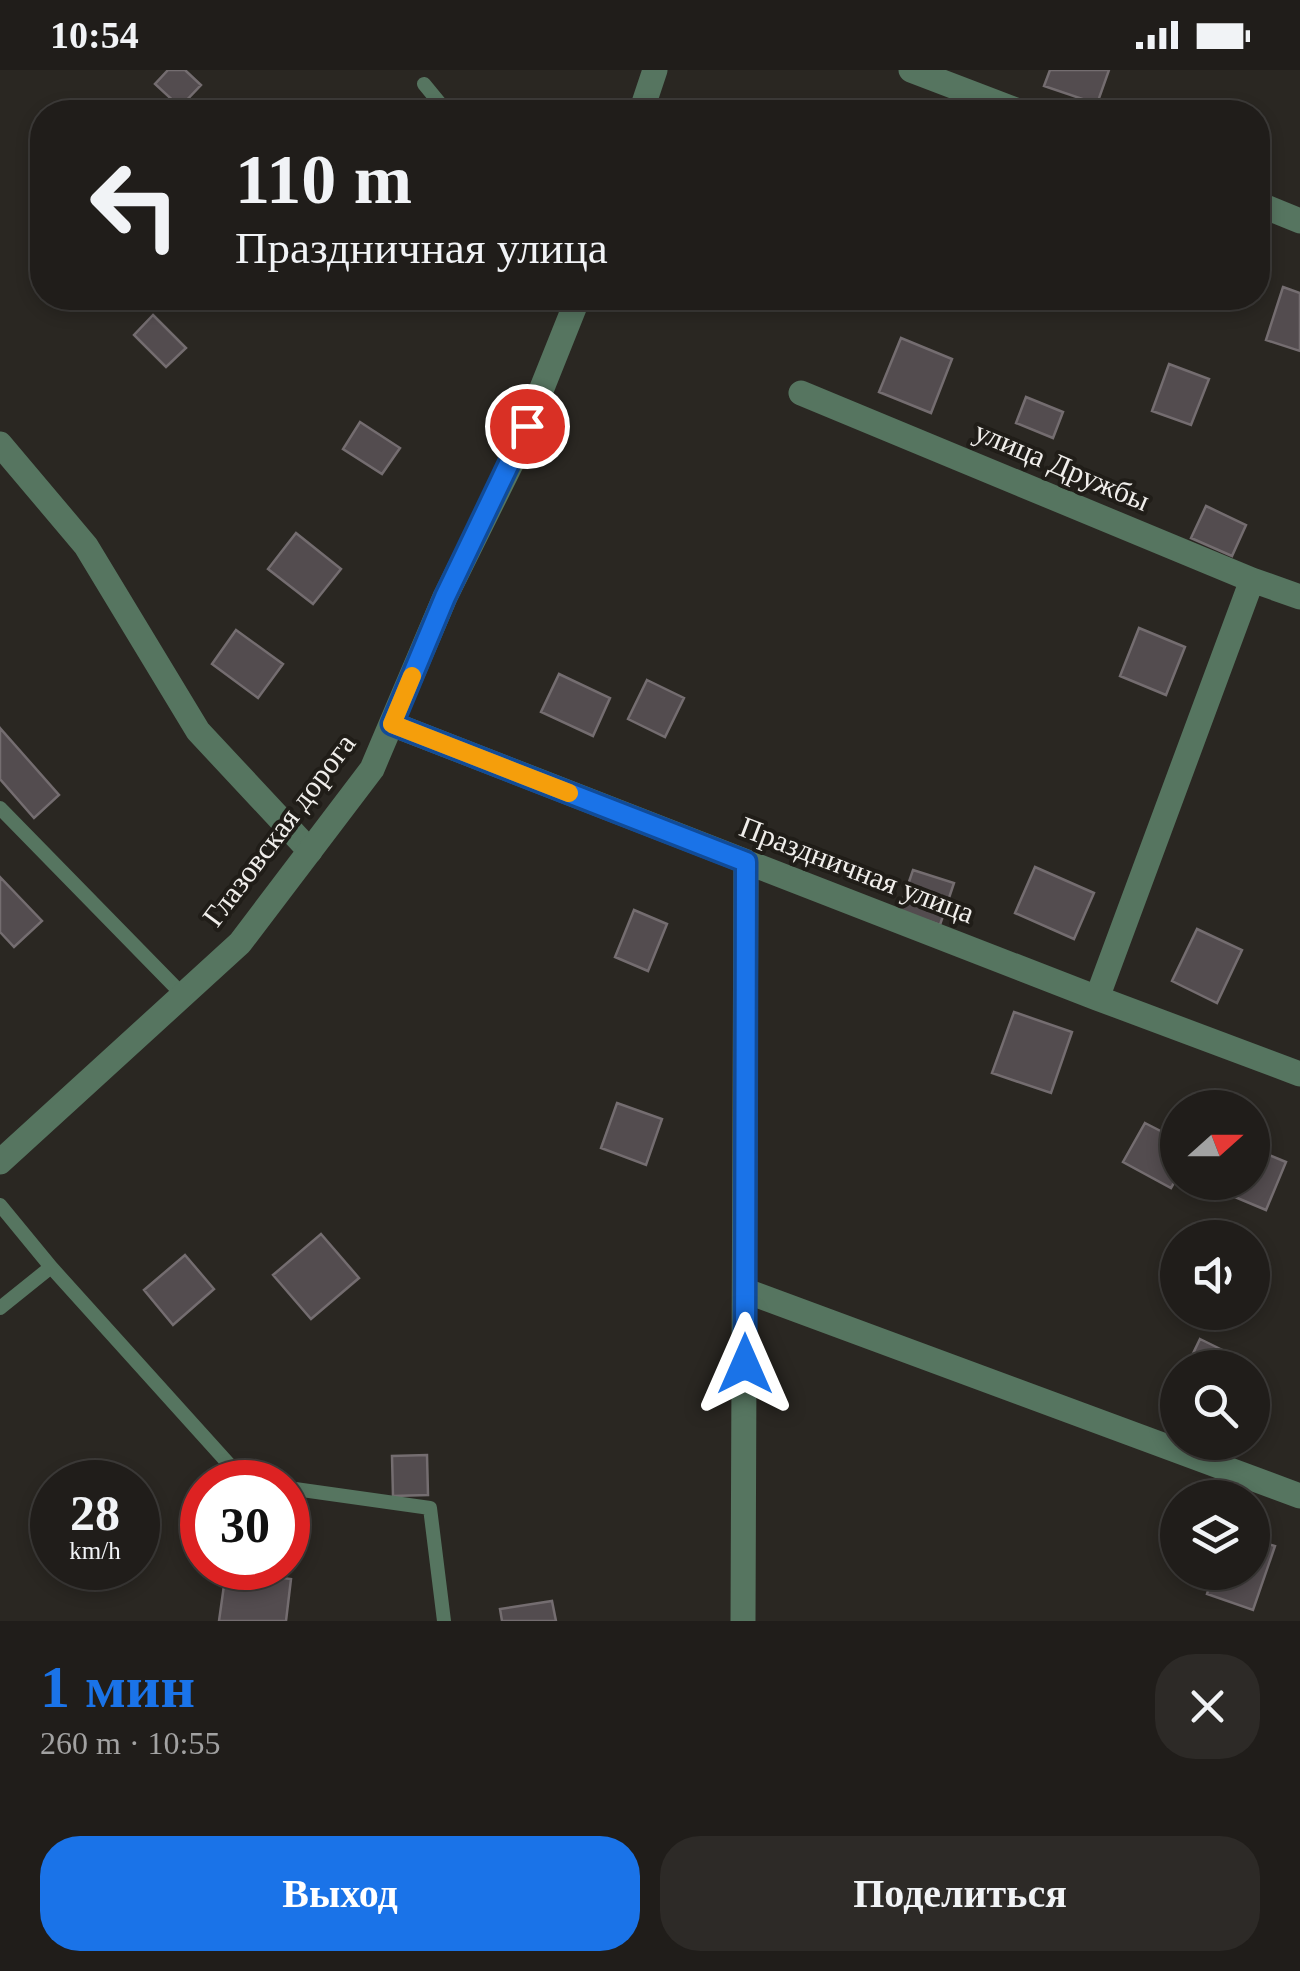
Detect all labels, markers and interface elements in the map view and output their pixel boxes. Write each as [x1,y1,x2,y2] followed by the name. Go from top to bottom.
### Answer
[50,14,139,56] text: 10:54
[70,140,200,270] icon: left
[235,141,412,218] text: 110 m
[235,223,608,273] text: Праздничная улица
[485,384,570,469] pin
[500,399,555,454] icon: arrive
[970,414,1155,517] street label: улица Дружбы
[196,727,362,932] street label: Глазовская дорога
[735,810,979,929] street label: Праздничная улица
[1160,1090,1270,1200] north arrow
[1160,1090,1270,1590] map controls
[1160,1220,1270,1330] button: sound
[693,1312,797,1416] position arrow
[1160,1350,1270,1460] button: search
[180,1460,310,1590] speed limit sign: 30
[1160,1480,1270,1590] button: layers
[70,1485,120,1541] text: 28
[69,1537,121,1564] text: km/h
[40,1654,195,1720] text: 1 мин
[1155,1654,1260,1759] button: close
[40,1725,220,1761] text: 260 m · 10:55
[40,1836,640,1951] button: Выход
[660,1836,1260,1951] button: Поделиться

